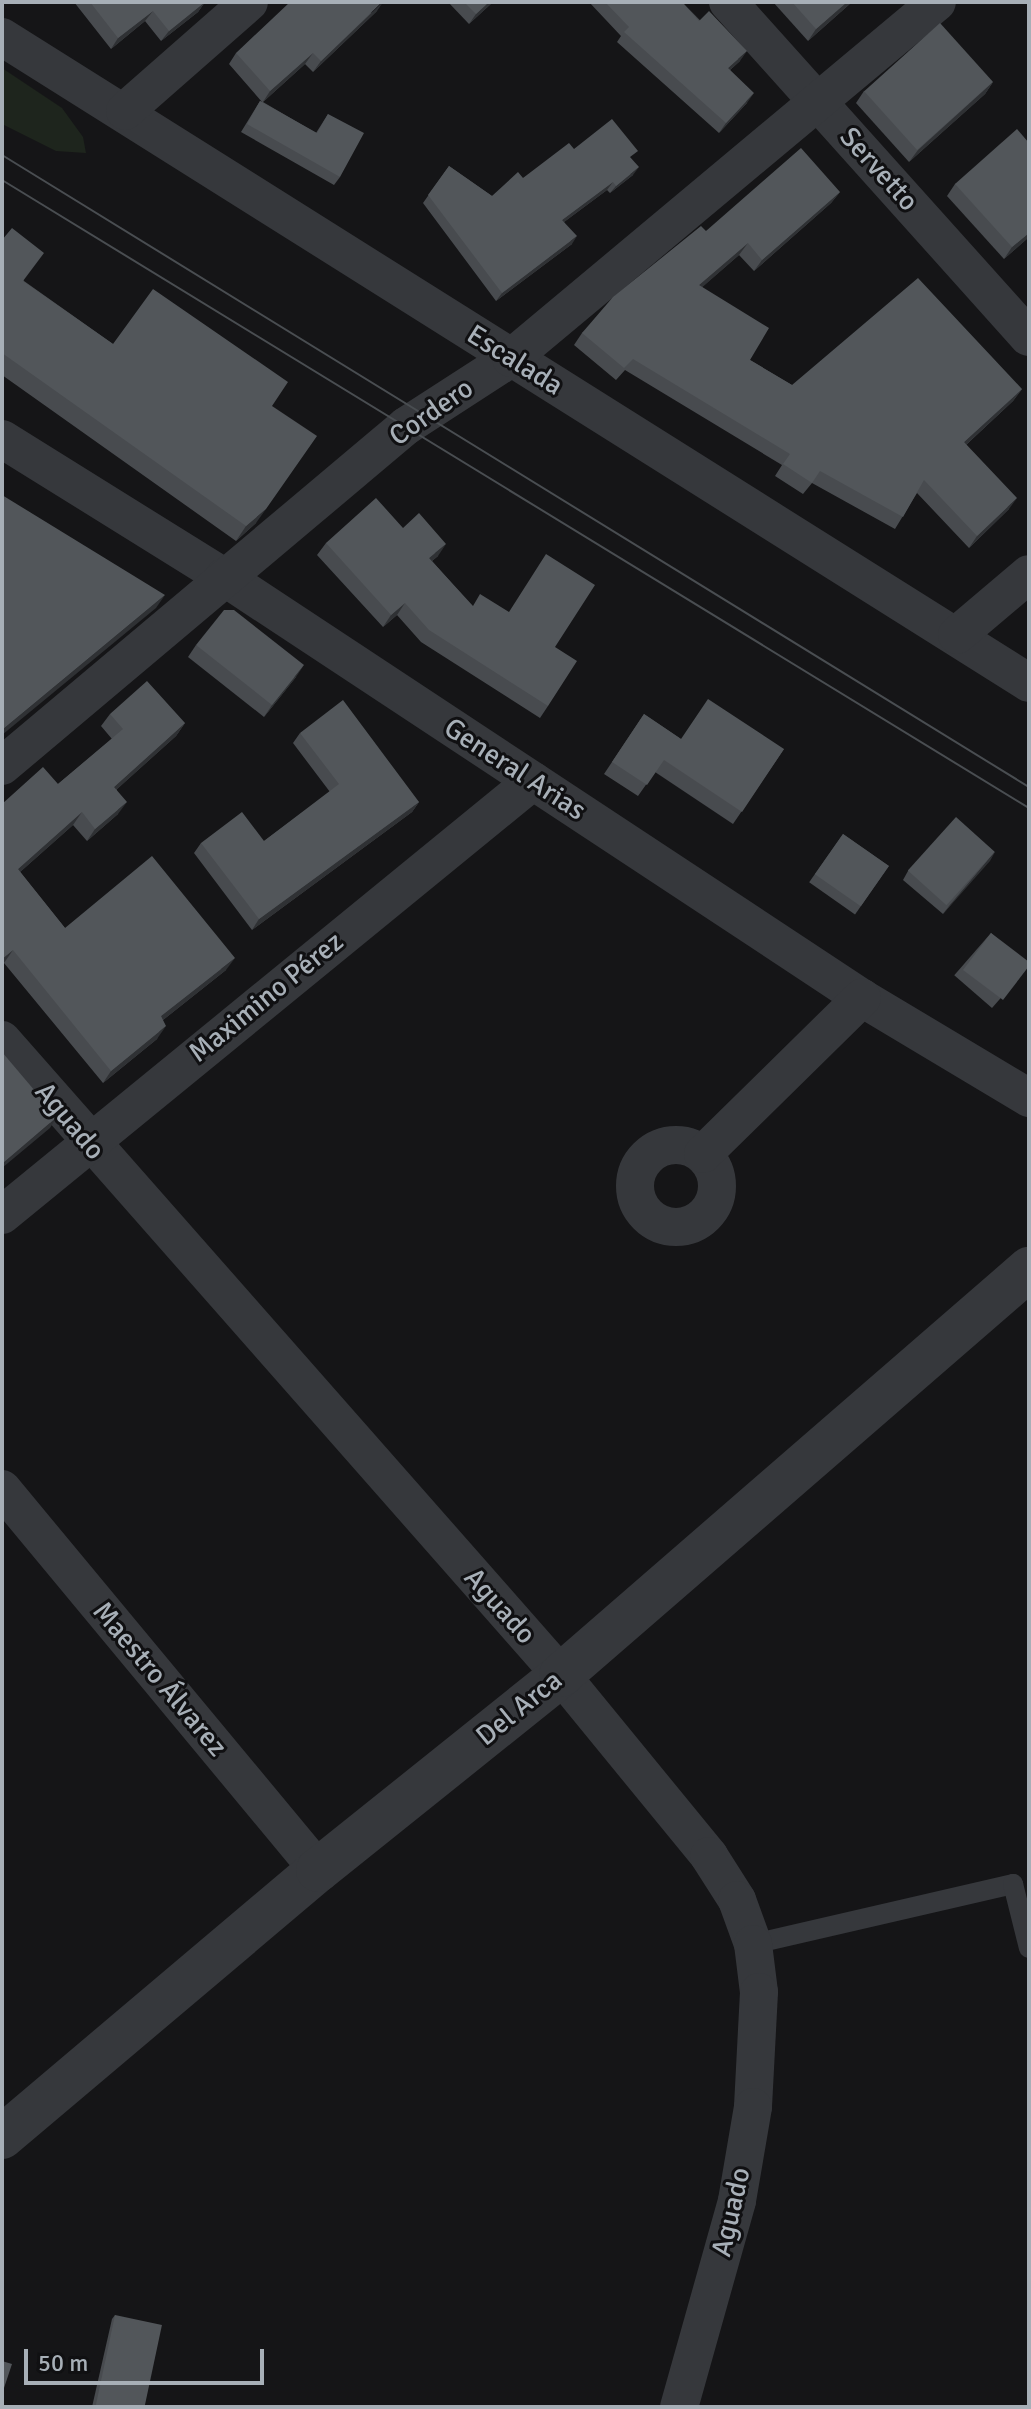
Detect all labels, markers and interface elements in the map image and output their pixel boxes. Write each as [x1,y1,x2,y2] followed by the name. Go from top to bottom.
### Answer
[833,120,925,218] street label: Servetto
[461,317,569,403] street label: Escalada
[383,371,479,453] street label: Cordero
[438,711,592,827] street label: General Arias
[182,925,350,1069] street label: Maximino Pérez
[28,1076,112,1166] street label: Aguado
[457,1561,543,1651] street label: Aguado
[86,1595,234,1763] street label: Maestro Álvarez
[469,1663,569,1753] street label: Del Arca
[704,2164,758,2260] street label: Aguado
[28,2333,268,2383] scale bar
[38,2348,88,2378] text: 50 m

